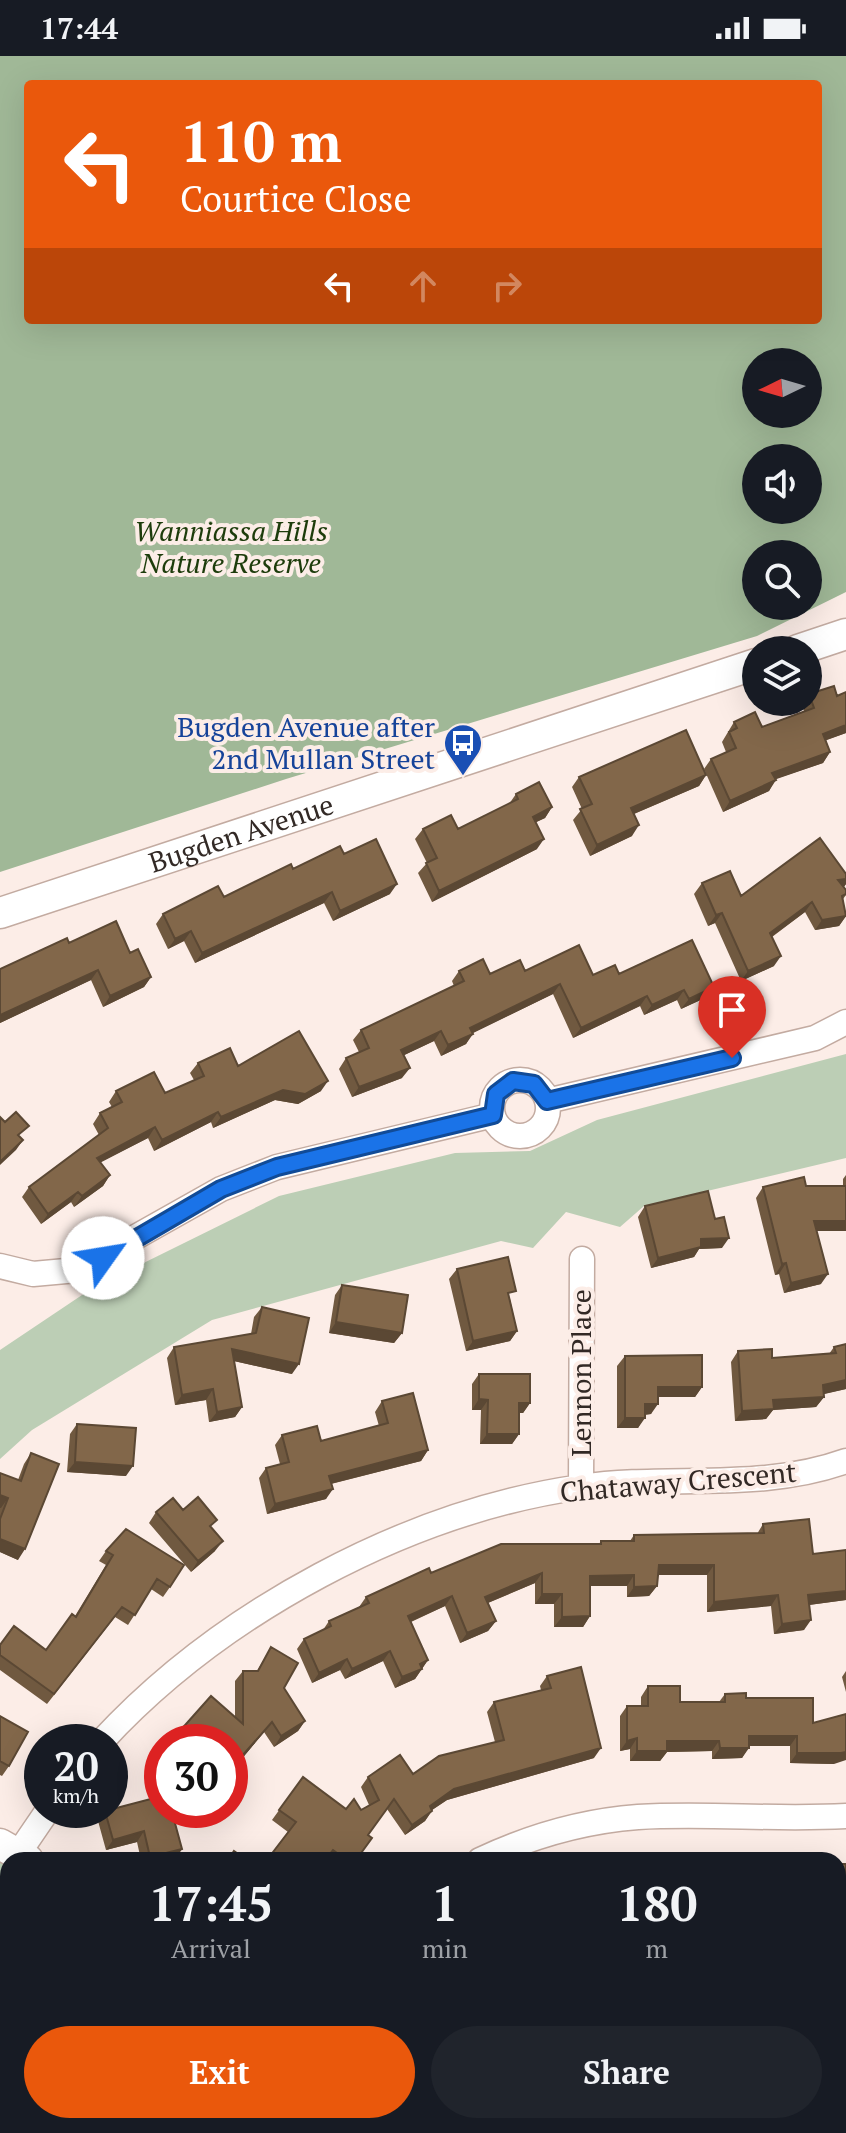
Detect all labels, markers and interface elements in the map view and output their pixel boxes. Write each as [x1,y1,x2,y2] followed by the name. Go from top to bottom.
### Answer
[40,8,118,48] text: 17:44
[180,104,342,178] text: 110 m
[48,112,152,216] icon: left
[180,175,412,222] text: Courtice Close
[317,264,361,308] icon: left
[401,264,445,308] icon: ahead
[485,264,529,308] icon: right
[742,348,822,428] north arrow
[742,348,822,716] map controls
[742,444,822,524] button: sound
[134,512,328,581] park label: Wanniassa Hills Nature Reserve
[742,540,822,620] button: search
[742,636,822,716] button: layers
[177,708,436,777] place label: Bugden Avenue after 2nd Mullan Street
[442,722,484,777] bus stop icon: Bugden Avenue after 2nd Mullan Street
[144,785,338,881] street label: Bugden Avenue
[698,976,766,1058] pin
[710,988,754,1032] icon: arrive
[61,1216,145,1300] position arrow
[562,1289,599,1457] street label: Lennon Place
[558,1453,798,1510] street label: Chataway Crescent
[144,1724,248,1828] speed limit sign: 30
[53,1739,99,1792] text: 20
[53,1782,99,1809] text: km/h
[148,1871,273,1935] text: 17:45
[431,1871,458,1935] text: 1
[616,1871,698,1935] text: 180
[171,1931,251,1965] text: Arrival
[422,1931,468,1965] text: min
[646,1931,668,1965] text: m
[24,2026,415,2118] button: Exit
[431,2026,822,2118] button: Share

